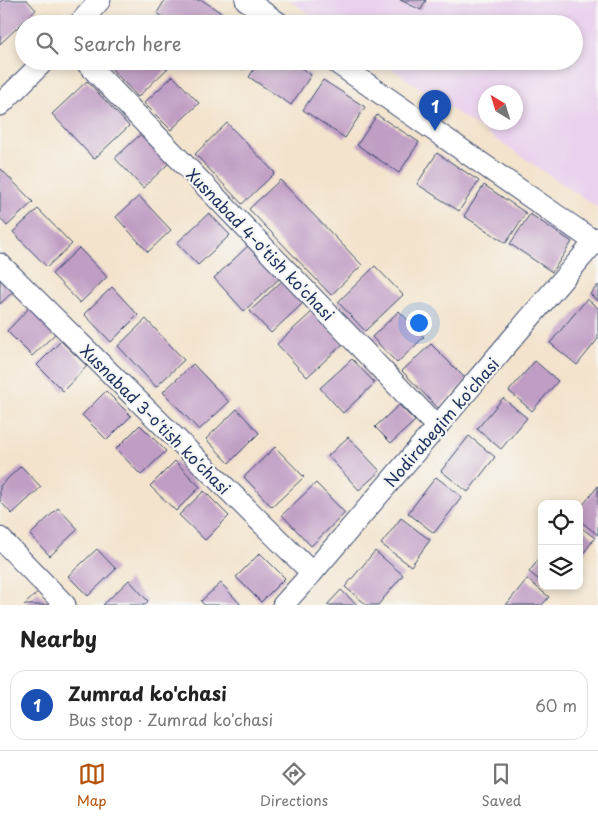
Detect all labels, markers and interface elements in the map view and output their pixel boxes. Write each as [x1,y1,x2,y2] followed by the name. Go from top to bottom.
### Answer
[15,15,583,70] search box
[33,29,61,57] icon: search
[73,29,182,57] text: Search here
[478,85,523,130] north arrow
[419,90,451,131] pin: 1
[182,163,340,325] street label: Xusnabad 4-o'tish ko'chasi
[406,310,432,336] your location
[76,339,236,499] street label: Xusnabad 3-o'tish ko'chasi
[378,352,504,492] street label: Nodirabegim ko'chasi
[538,500,583,590] map controls
[538,500,583,545] button: locate
[538,545,583,590] button: layers
[20,622,97,654] text: Nearby
[68,679,227,707] text: Zumrad ko'chasi
[33,693,41,717] text: 1
[535,693,577,717] text: 60 m
[68,707,273,731] text: Bus stop · Zumrad ko'chasi
[77,760,107,811] tab: Map
[260,760,328,811] tab: Directions
[482,760,521,811] tab: Saved

